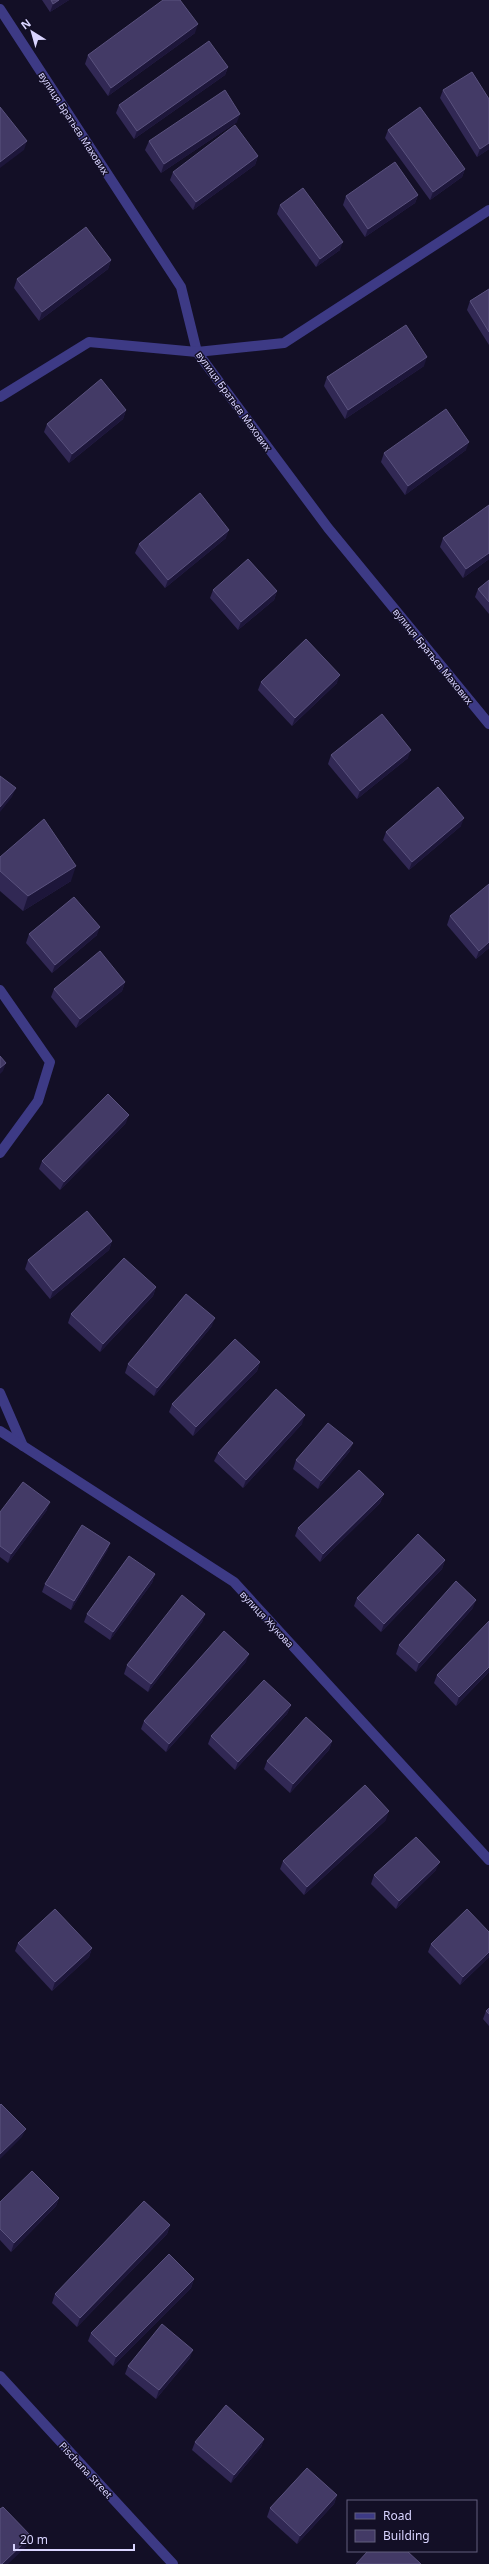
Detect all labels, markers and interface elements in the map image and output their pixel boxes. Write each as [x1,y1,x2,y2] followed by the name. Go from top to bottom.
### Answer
[12,12,52,52] north arrow
[18,15,34,32] text: N
[35,69,113,178] street label: вулиця Братьєв Махових
[193,348,275,454] street label: вулиця Братьєв Махових
[390,605,477,708] street label: вулиця Братьєв Махових
[237,1588,297,1650] street label: вулиця Жукова
[56,2439,116,2502] street label: Pischana Street
[347,2500,477,2552] legend
[383,2507,412,2524] text: Road
[14,2526,134,2552] scale bar
[383,2527,430,2544] text: Building
[20,2531,48,2548] text: 20 m

